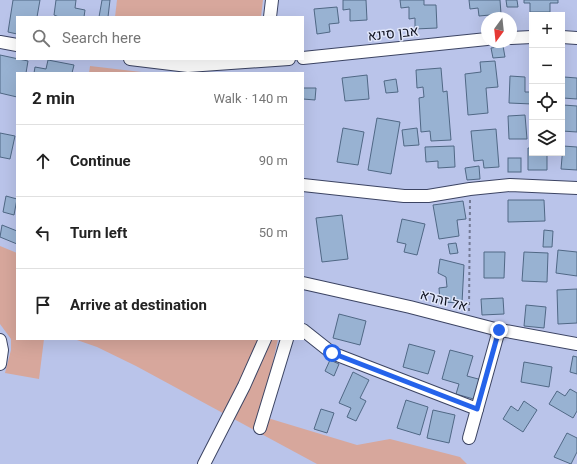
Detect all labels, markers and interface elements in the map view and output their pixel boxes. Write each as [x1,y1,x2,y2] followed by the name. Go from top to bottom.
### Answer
[481,12,517,48] north arrow
[529,12,565,156] map controls
[529,12,565,48] button: +
[16,16,304,60] search box
[367,22,419,44] street label: אבן סינא
[30,27,52,49] icon: search
[62,29,141,47] text: Search here
[529,48,565,84] button: −
[529,84,565,120] button: locate
[32,88,75,108] text: 2 min
[213,91,288,106] text: Walk · 140 m
[529,120,565,156] button: layers
[32,150,54,172] icon: ahead
[70,152,131,170] text: Continue
[259,153,288,168] text: 90 m
[32,222,54,244] icon: left
[70,224,127,242] text: Turn left
[259,225,288,240] text: 50 m
[418,286,470,314] street label: אל זהרא
[32,294,54,316] icon: arrive
[70,296,207,314] text: Arrive at destination
[490,321,508,339] route end
[323,344,341,362] route start

